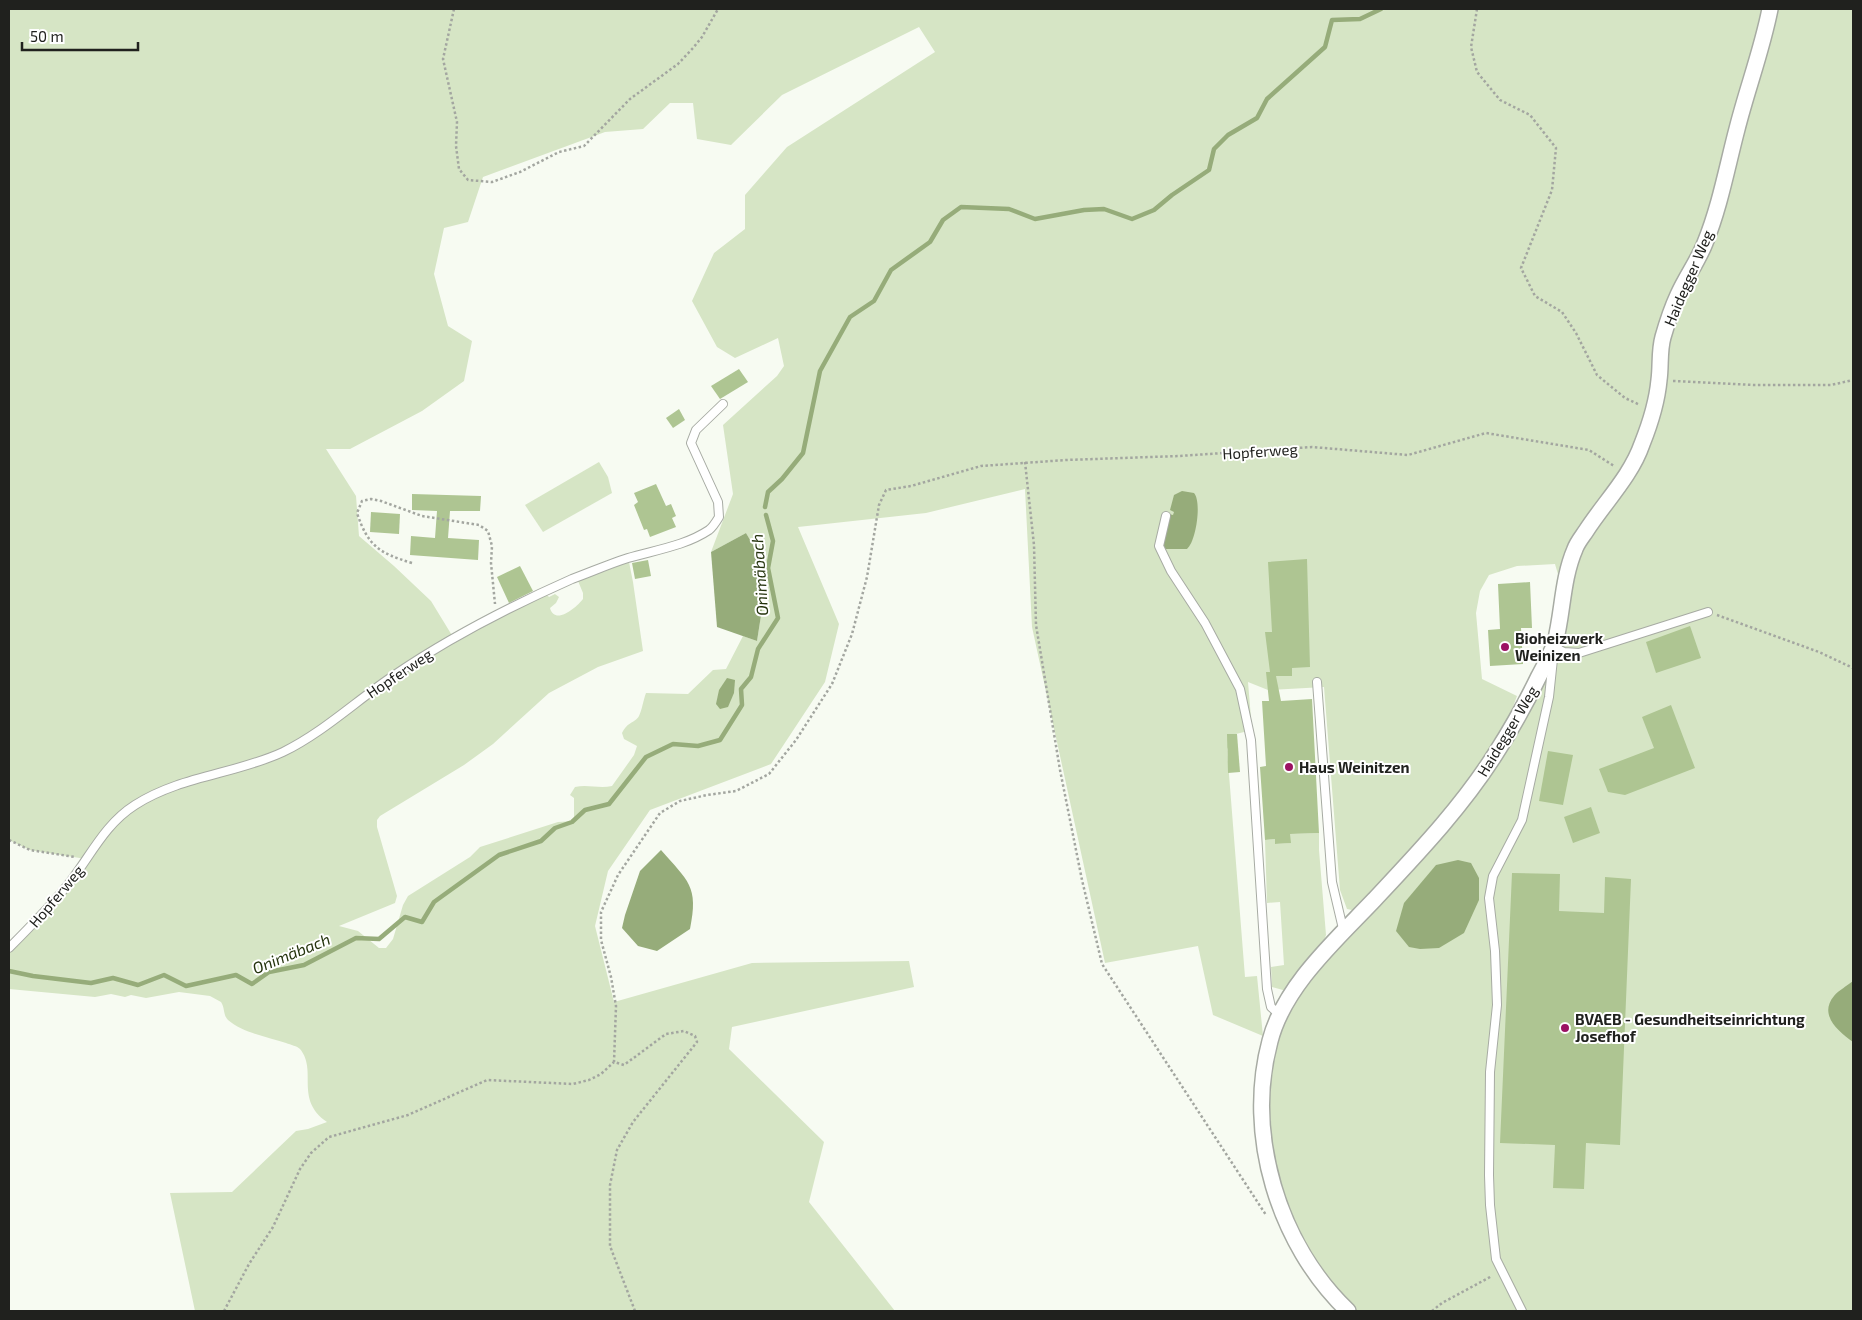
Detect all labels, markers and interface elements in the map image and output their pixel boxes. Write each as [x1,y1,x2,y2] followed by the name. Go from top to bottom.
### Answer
[22,20,139,52] scale bar
[30,27,64,45] text: 50 m
[1660,227,1717,329] street label: Haidegger Weg
[1222,439,1299,463] street label: Hopferweg
[747,533,771,617] water label: Onimäbach
[1515,629,1604,664] place label: Bioheizwerk Weinizen
[1499,641,1511,653] marker: Bioheizwerk Weinizen
[363,644,436,702] street label: Hopferweg
[1473,682,1541,780] street label: Haidegger Weg
[1299,758,1410,776] place label: Haus Weinitzen
[1283,761,1295,773] marker: Haus Weinitzen
[25,861,88,931] street label: Hopferweg
[249,929,333,977] water label: Onimäbach
[1575,1010,1805,1045] place label: BVAEB - Gesundheitseinrichtung Josefhof
[1559,1022,1571,1034] marker: BVAEB - Gesundheitseinrichtung Josefhof

